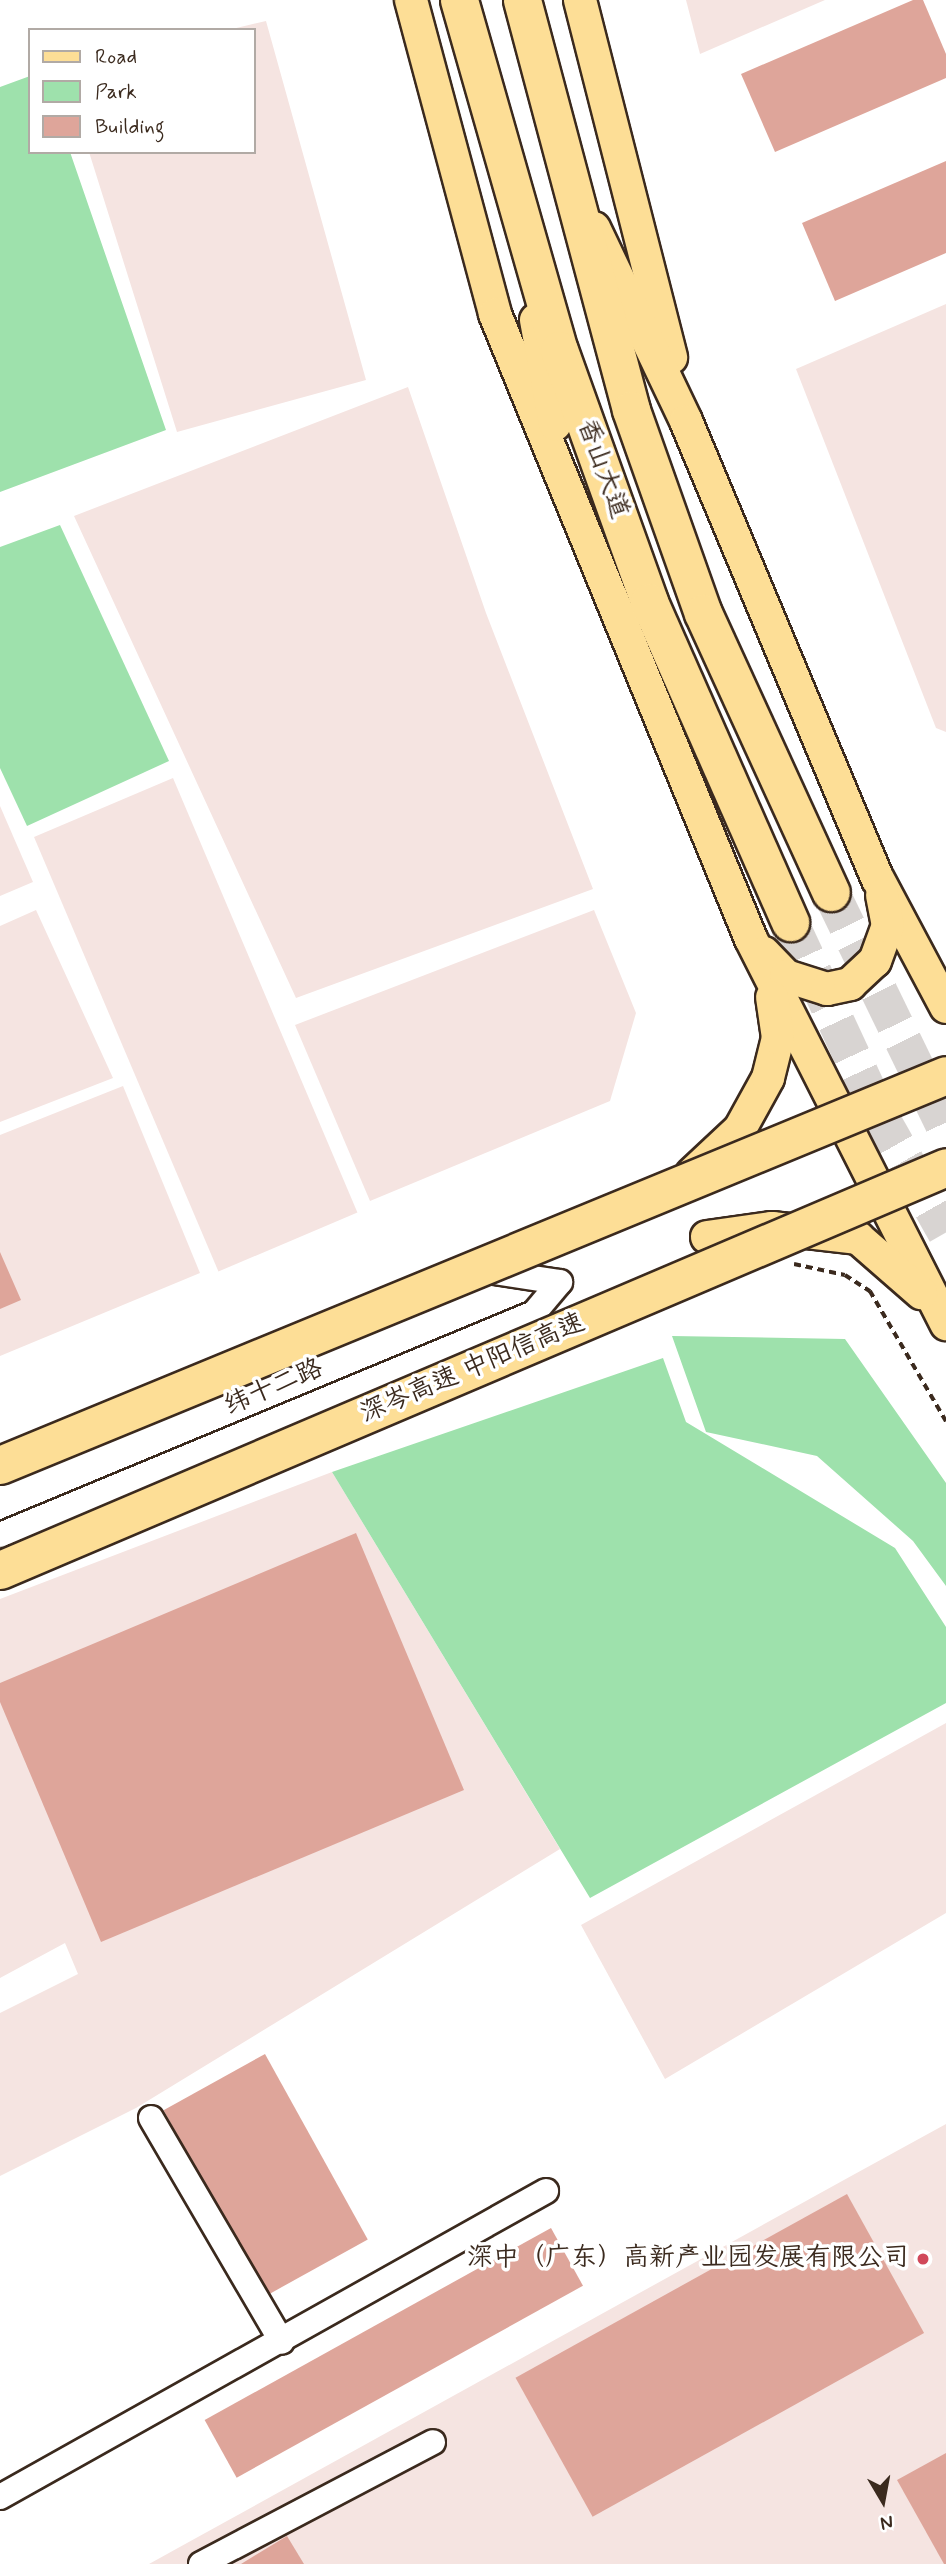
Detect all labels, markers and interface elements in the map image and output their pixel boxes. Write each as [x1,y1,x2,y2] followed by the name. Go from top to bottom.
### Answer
[28,28,256,154] legend
[95,43,137,71] text: Road
[95,78,137,106] text: Park
[95,113,165,141] text: Building
[570,415,634,523] street label: 香山大道
[356,1308,590,1430] street label: 深岑高速 中阳信高速
[220,1353,328,1423] street label: 纬十二路
[467,2243,909,2275] place label: 深中（广东）高新产业园发展有限公司
[915,2251,931,2267] marker: 深中（广东）高新产业园发展有限公司
[848,2466,918,2536] north arrow
[878,2509,895,2536] text: N

